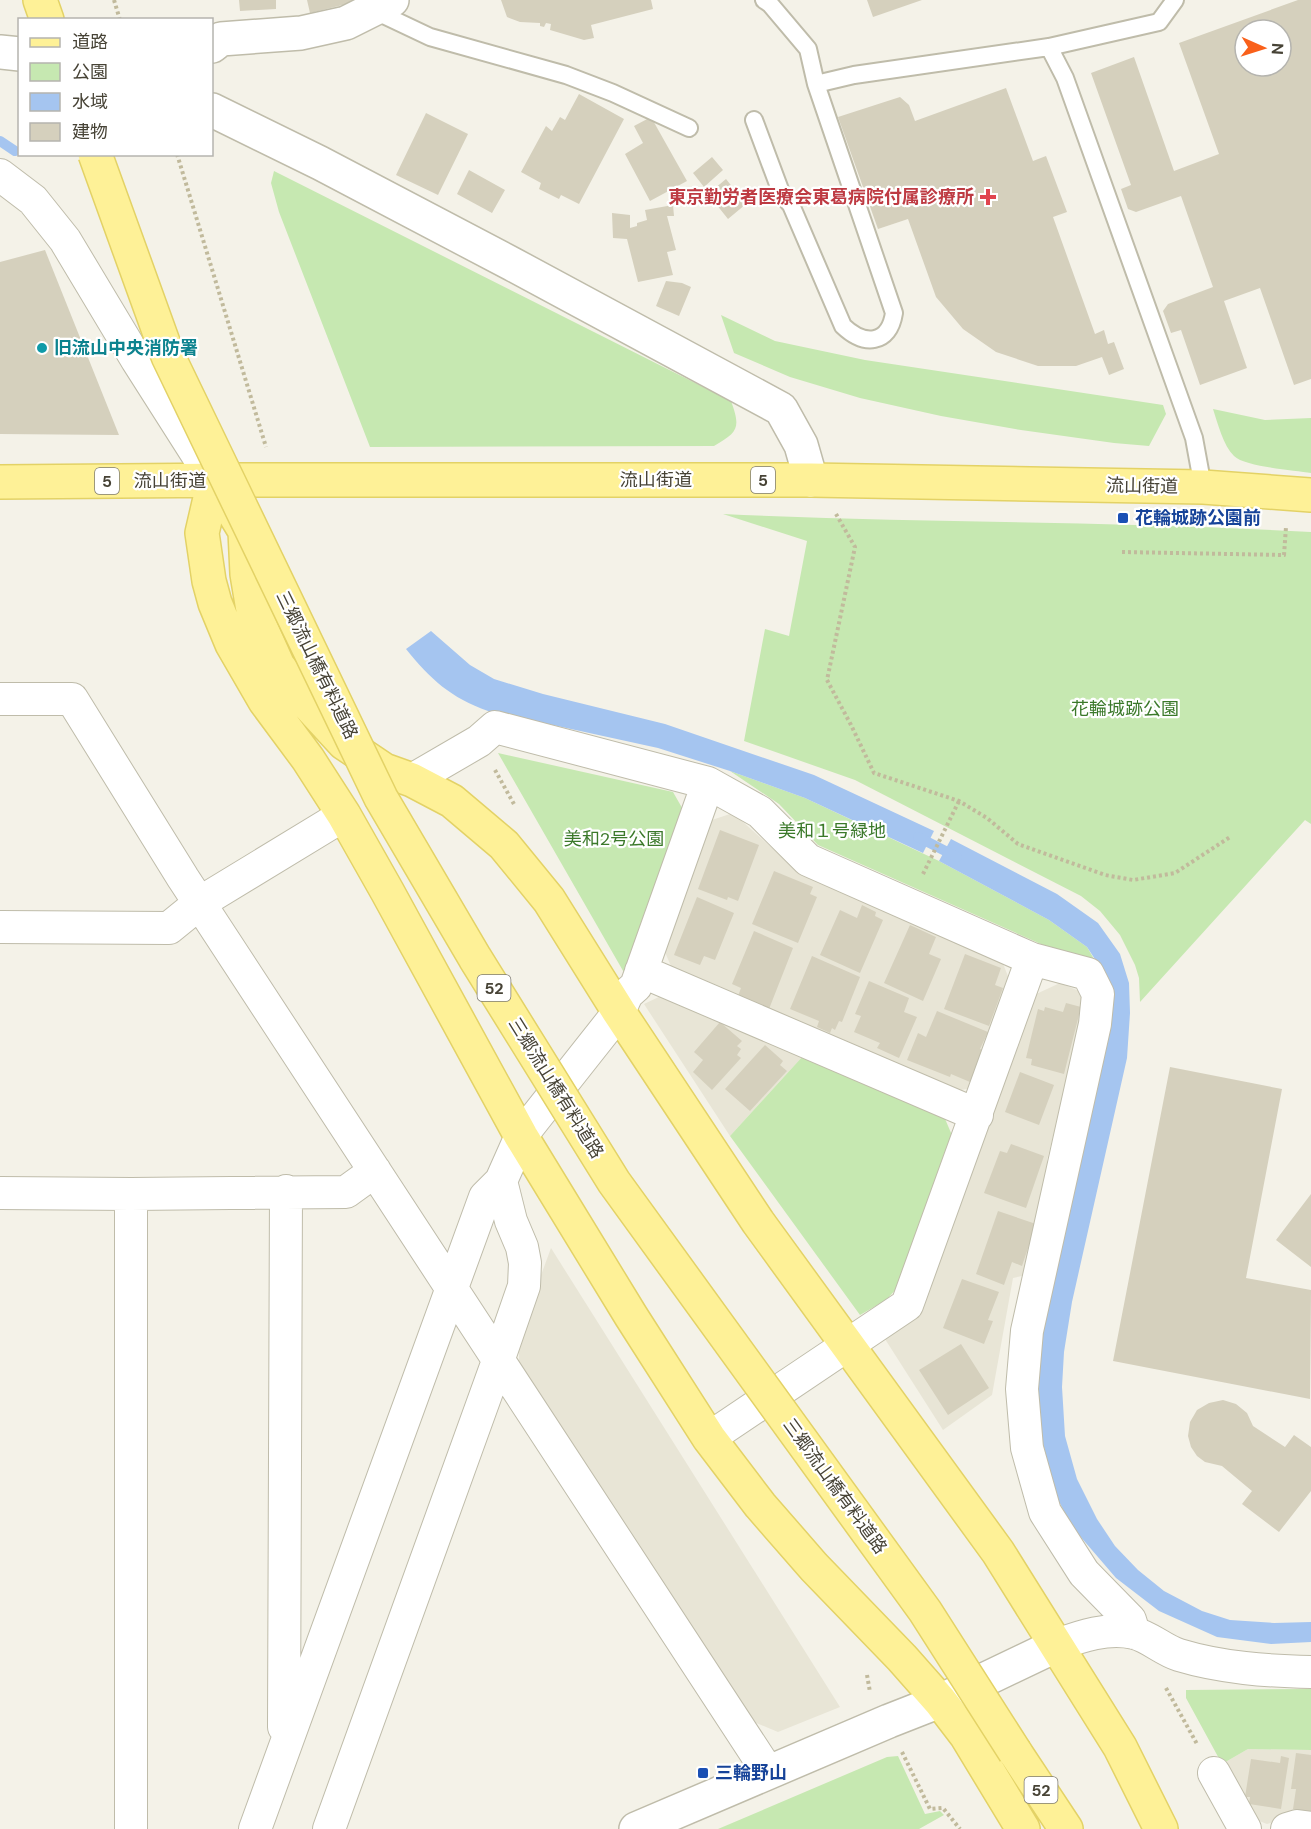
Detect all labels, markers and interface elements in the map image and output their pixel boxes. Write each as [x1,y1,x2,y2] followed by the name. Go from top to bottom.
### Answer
[18,18,213,156] legend
[1233,18,1293,78] north arrow
[72,30,108,54] text: 道路
[1267,42,1288,55] text: N
[72,60,108,84] text: 公園
[72,90,108,114] text: 水域
[72,120,108,144] text: 建物
[668,185,974,209] place label: 東京勤労者医療会東葛病院付属診療所
[979,188,997,206] marker: 東京勤労者医療会東葛病院付属診療所
[54,336,198,360] place label: 旧流山中央消防署
[35,341,49,355] marker: 旧流山中央消防署
[751,467,775,493] road number: 5
[95,468,119,494] road number: 5
[620,468,692,492] street label: 流山街道
[134,469,206,493] street label: 流山街道
[1106,473,1178,499] street label: 流山街道
[1135,506,1261,530] place label: 花輪城跡公園前
[1116,511,1130,525] marker: 花輪城跡公園前
[271,587,363,743] street label: 三郷流山橋有料道路
[1071,697,1179,721] park label: 花輪城跡公園
[778,819,886,843] park label: 美和１号緑地
[564,827,664,851] park label: 美和2号公園
[478,975,510,1001] road number: 52
[503,1013,609,1163] street label: 三郷流山橋有料道路
[778,1413,892,1559] street label: 三郷流山橋有料道路
[715,1761,787,1785] place label: 三輪野山
[696,1766,710,1780] marker: 三輪野山
[1024,1777,1058,1803] road number: 52

